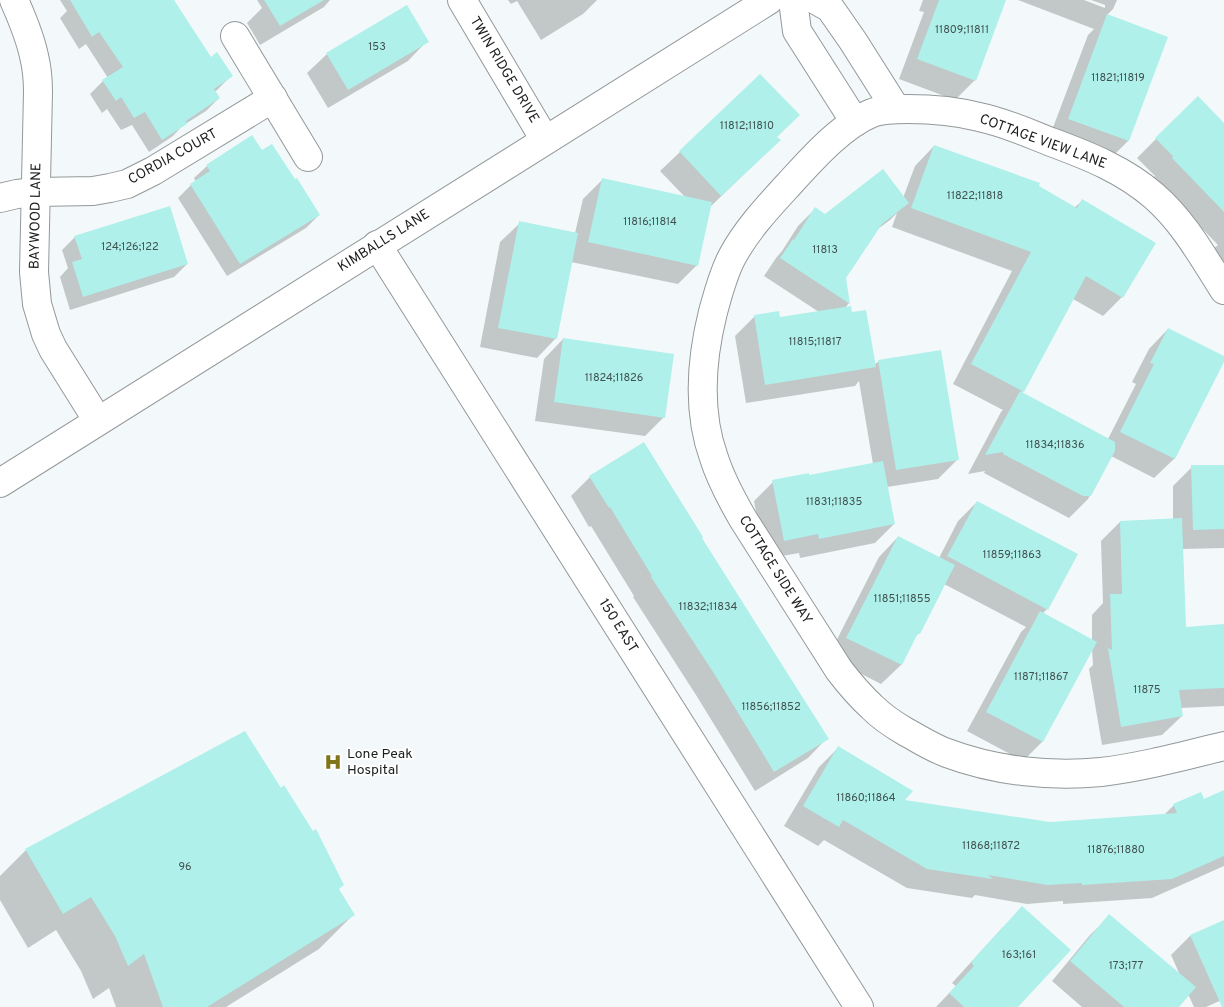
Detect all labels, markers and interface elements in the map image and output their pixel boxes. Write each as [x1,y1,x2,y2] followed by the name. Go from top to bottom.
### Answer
[466,14,542,126] street label: TWIN RIDGE DRIVE
[935,23,989,37] house number: 11809;11811
[368,40,386,54] house number: 153
[1091,71,1145,85] house number: 11821;11819
[977,111,1109,173] street label: COTTAGE VIEW LANE
[720,119,774,133] house number: 11812;11810
[125,125,221,189] street label: CORDIA COURT
[27,163,45,269] street label: BAYWOOD LANE
[947,189,1003,203] house number: 11822;11818
[335,206,433,276] street label: KIMBALLS LANE
[623,215,677,229] house number: 11816;11814
[101,240,159,254] house number: 124;126;122
[812,243,838,257] house number: 11813
[788,335,842,349] house number: 11815;11817
[585,371,643,385] house number: 11824;11826
[1026,438,1084,452] house number: 11834;11836
[806,495,862,509] house number: 11831;11835
[735,513,815,627] street label: COTTAGE SIDE WAY
[983,548,1041,562] house number: 11859;11863
[874,592,931,606] house number: 11851;11855
[595,596,641,656] street label: 150 EAST
[679,600,738,614] house number: 11832;11834
[1014,670,1068,684] house number: 11871;11867
[1133,683,1161,697] house number: 11875
[741,700,801,714] house number: 11856;11852
[347,746,413,779] place label: Lone Peak Hospital
[323,752,343,772] hospital icon: Lone Peak Hospital
[836,791,896,805] house number: 11860;11864
[962,839,1020,853] house number: 11868;11872
[1087,843,1145,857] house number: 11876;11880
[178,860,192,874] house number: 96
[1002,948,1036,962] house number: 163;161
[1109,959,1144,973] house number: 173;177

